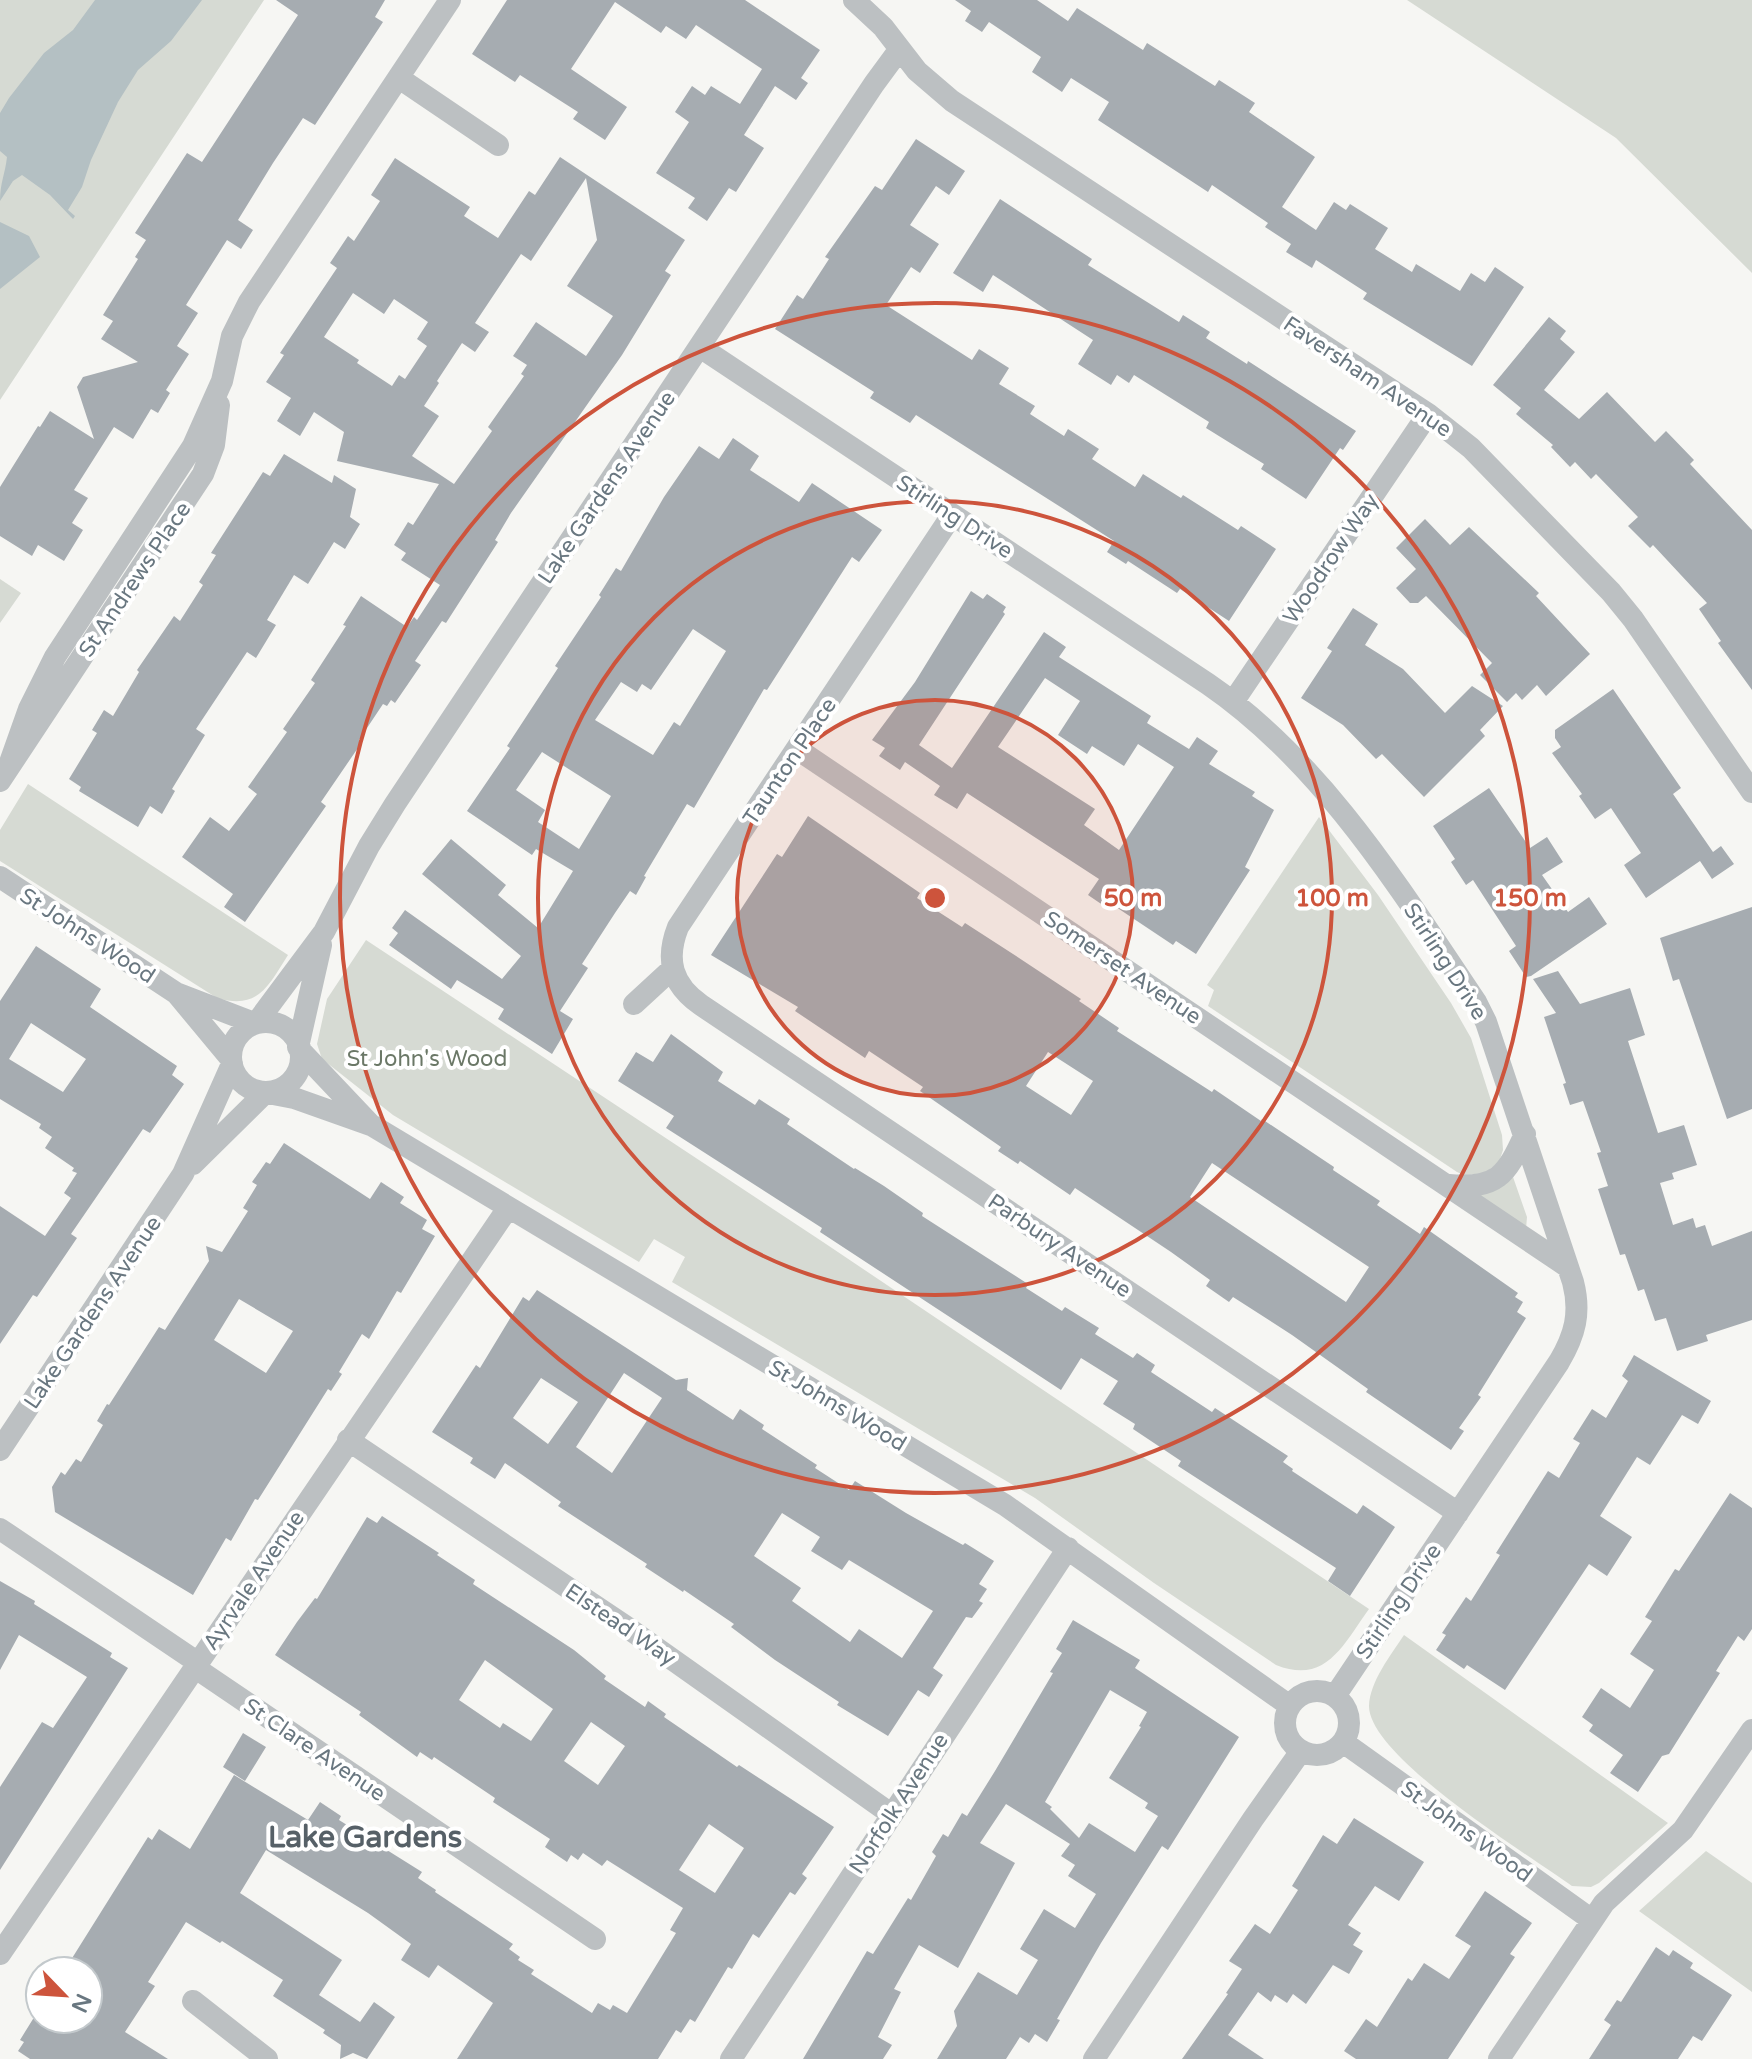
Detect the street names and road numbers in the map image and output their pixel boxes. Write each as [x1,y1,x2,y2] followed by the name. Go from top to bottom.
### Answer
[1278,311,1456,443] street label: Faversham Avenue
[533,386,681,589] street label: Lake Gardens Avenue
[891,470,1018,564] street label: Stirling Drive
[1278,488,1384,629] street label: Woodrow Way
[73,497,196,662] street label: St Andrews Place
[738,693,842,830] street label: Taunton Place
[15,883,160,989] street label: St Johns Wood
[1398,898,1492,1025] street label: Stirling Drive
[1039,906,1206,1030] street label: Somerset Avenue
[983,1188,1136,1303] street label: Parbury Avenue
[19,1211,167,1414] street label: Lake Gardens Avenue
[764,1355,911,1457] street label: St Johns Wood
[198,1506,310,1655] street label: Ayrvale Avenue
[1351,1539,1447,1664] street label: Stirling Drive
[560,1578,681,1671] street label: Elstead Way
[239,1693,390,1807] street label: St Clare Avenue
[844,1728,954,1879] street label: Norfolk Avenue
[1396,1776,1537,1888] street label: St Johns Wood

